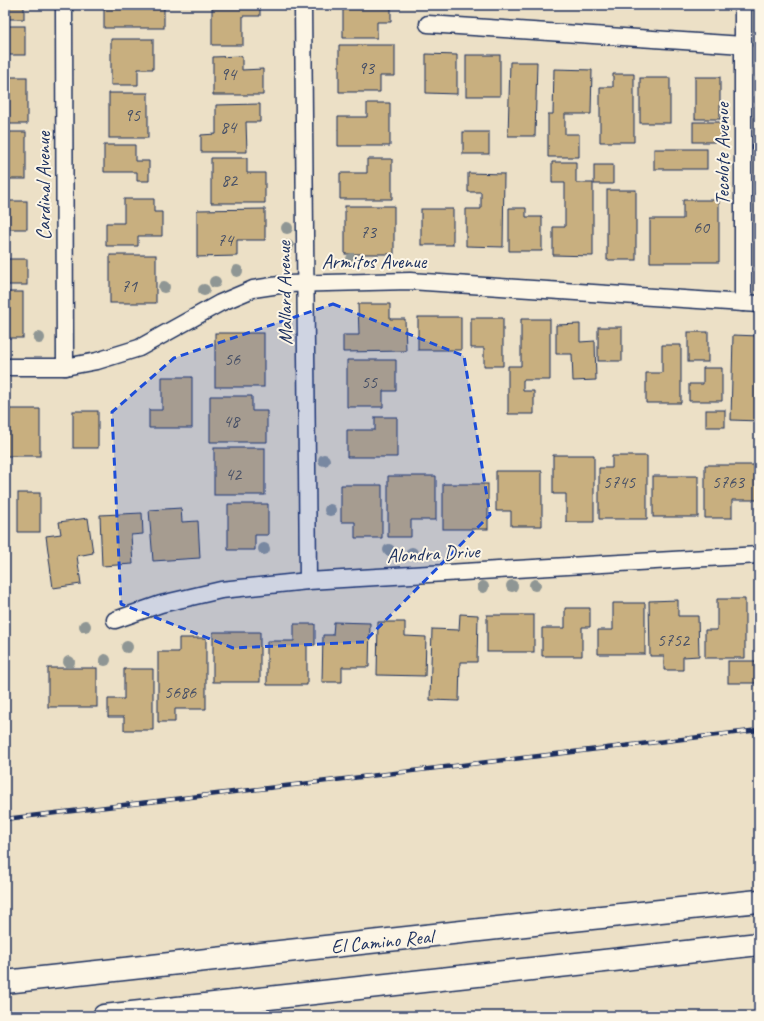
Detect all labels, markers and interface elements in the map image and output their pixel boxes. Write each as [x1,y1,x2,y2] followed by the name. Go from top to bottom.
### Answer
[358,57,376,79] house number: 93
[220,63,238,85] house number: 94
[710,101,735,205] street label: Tecolote Avenue
[124,104,141,126] house number: 95
[220,116,238,138] house number: 84
[31,130,56,240] street label: Cardinal Avenue
[221,169,239,191] house number: 82
[693,216,711,238] house number: 60
[360,221,378,243] house number: 73
[217,229,235,251] house number: 74
[271,239,298,345] street label: Mallard Avenue
[322,249,428,274] street label: Armitos Avenue
[121,275,138,297] house number: 71
[224,348,241,370] house number: 56
[361,371,378,393] house number: 55
[223,410,241,432] house number: 48
[225,463,243,485] house number: 42
[603,471,636,493] house number: 5745
[712,471,746,493] house number: 5763
[386,539,482,568] street label: Alondra Drive
[657,629,691,651] house number: 5752
[164,681,197,703] house number: 5686
[330,923,438,959] street label: El Camino Real

